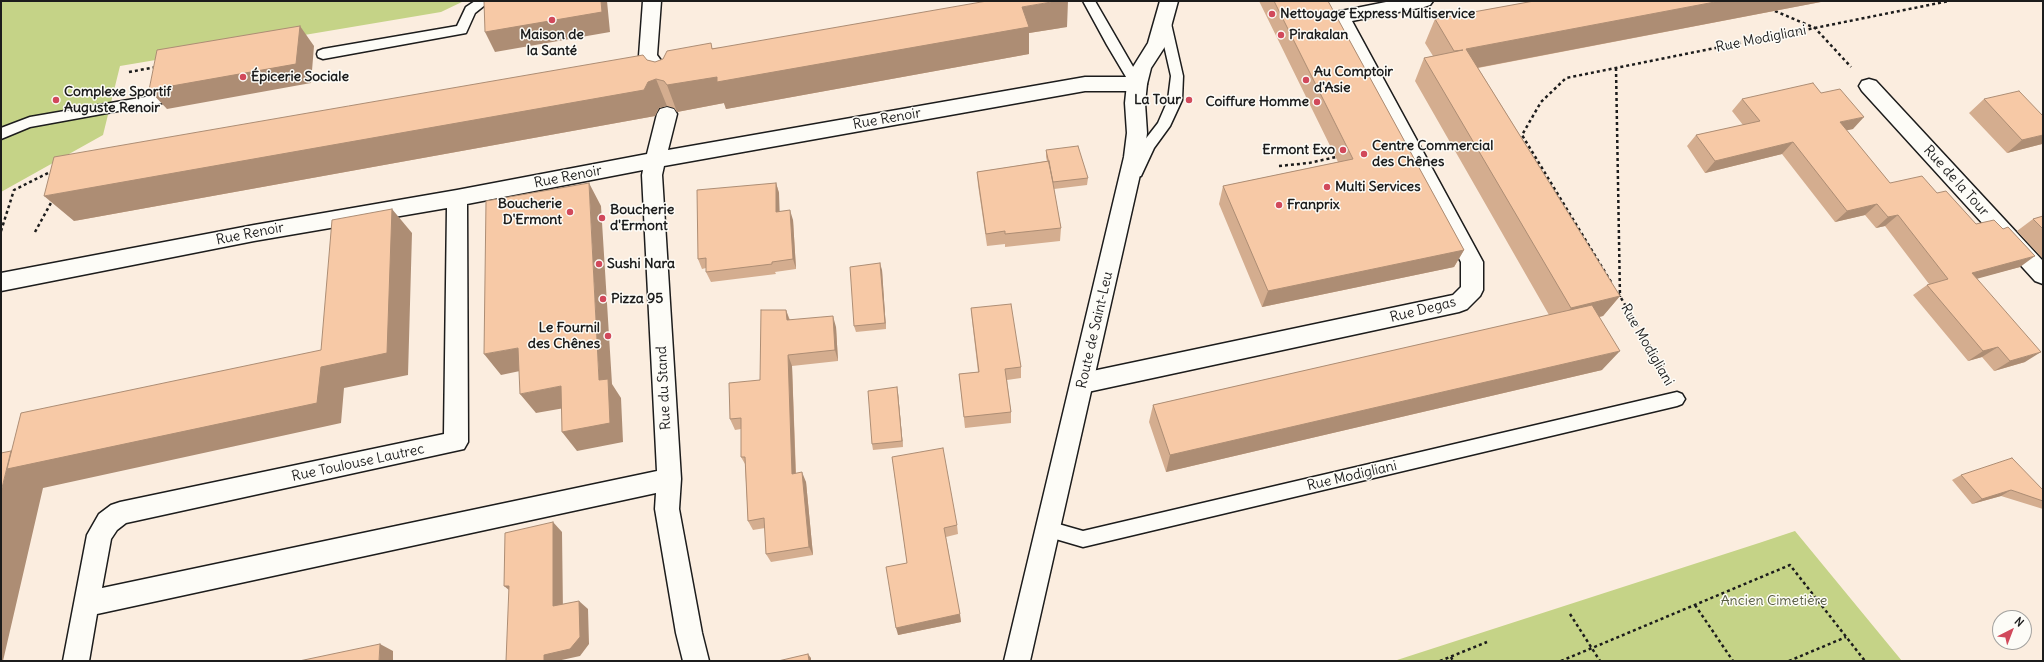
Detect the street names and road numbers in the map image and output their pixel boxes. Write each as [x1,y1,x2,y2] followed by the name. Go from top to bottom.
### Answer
[1714,22,1808,56] street label: Rue Modigliani
[852,105,922,133] street label: Rue Renoir
[1920,142,1992,220] street label: Rue de la Tour
[533,162,603,192] street label: Rue Renoir
[215,219,285,249] street label: Rue Renoir
[1073,270,1117,390] street label: Route de Saint-Leu
[1388,294,1458,326] street label: Rue Degas
[1617,301,1677,389] street label: Rue Modigliani
[653,346,675,430] street label: Rue du Stand
[290,441,426,485] street label: Rue Toulouse Lautrec
[1305,458,1399,494] street label: Rue Modigliani

